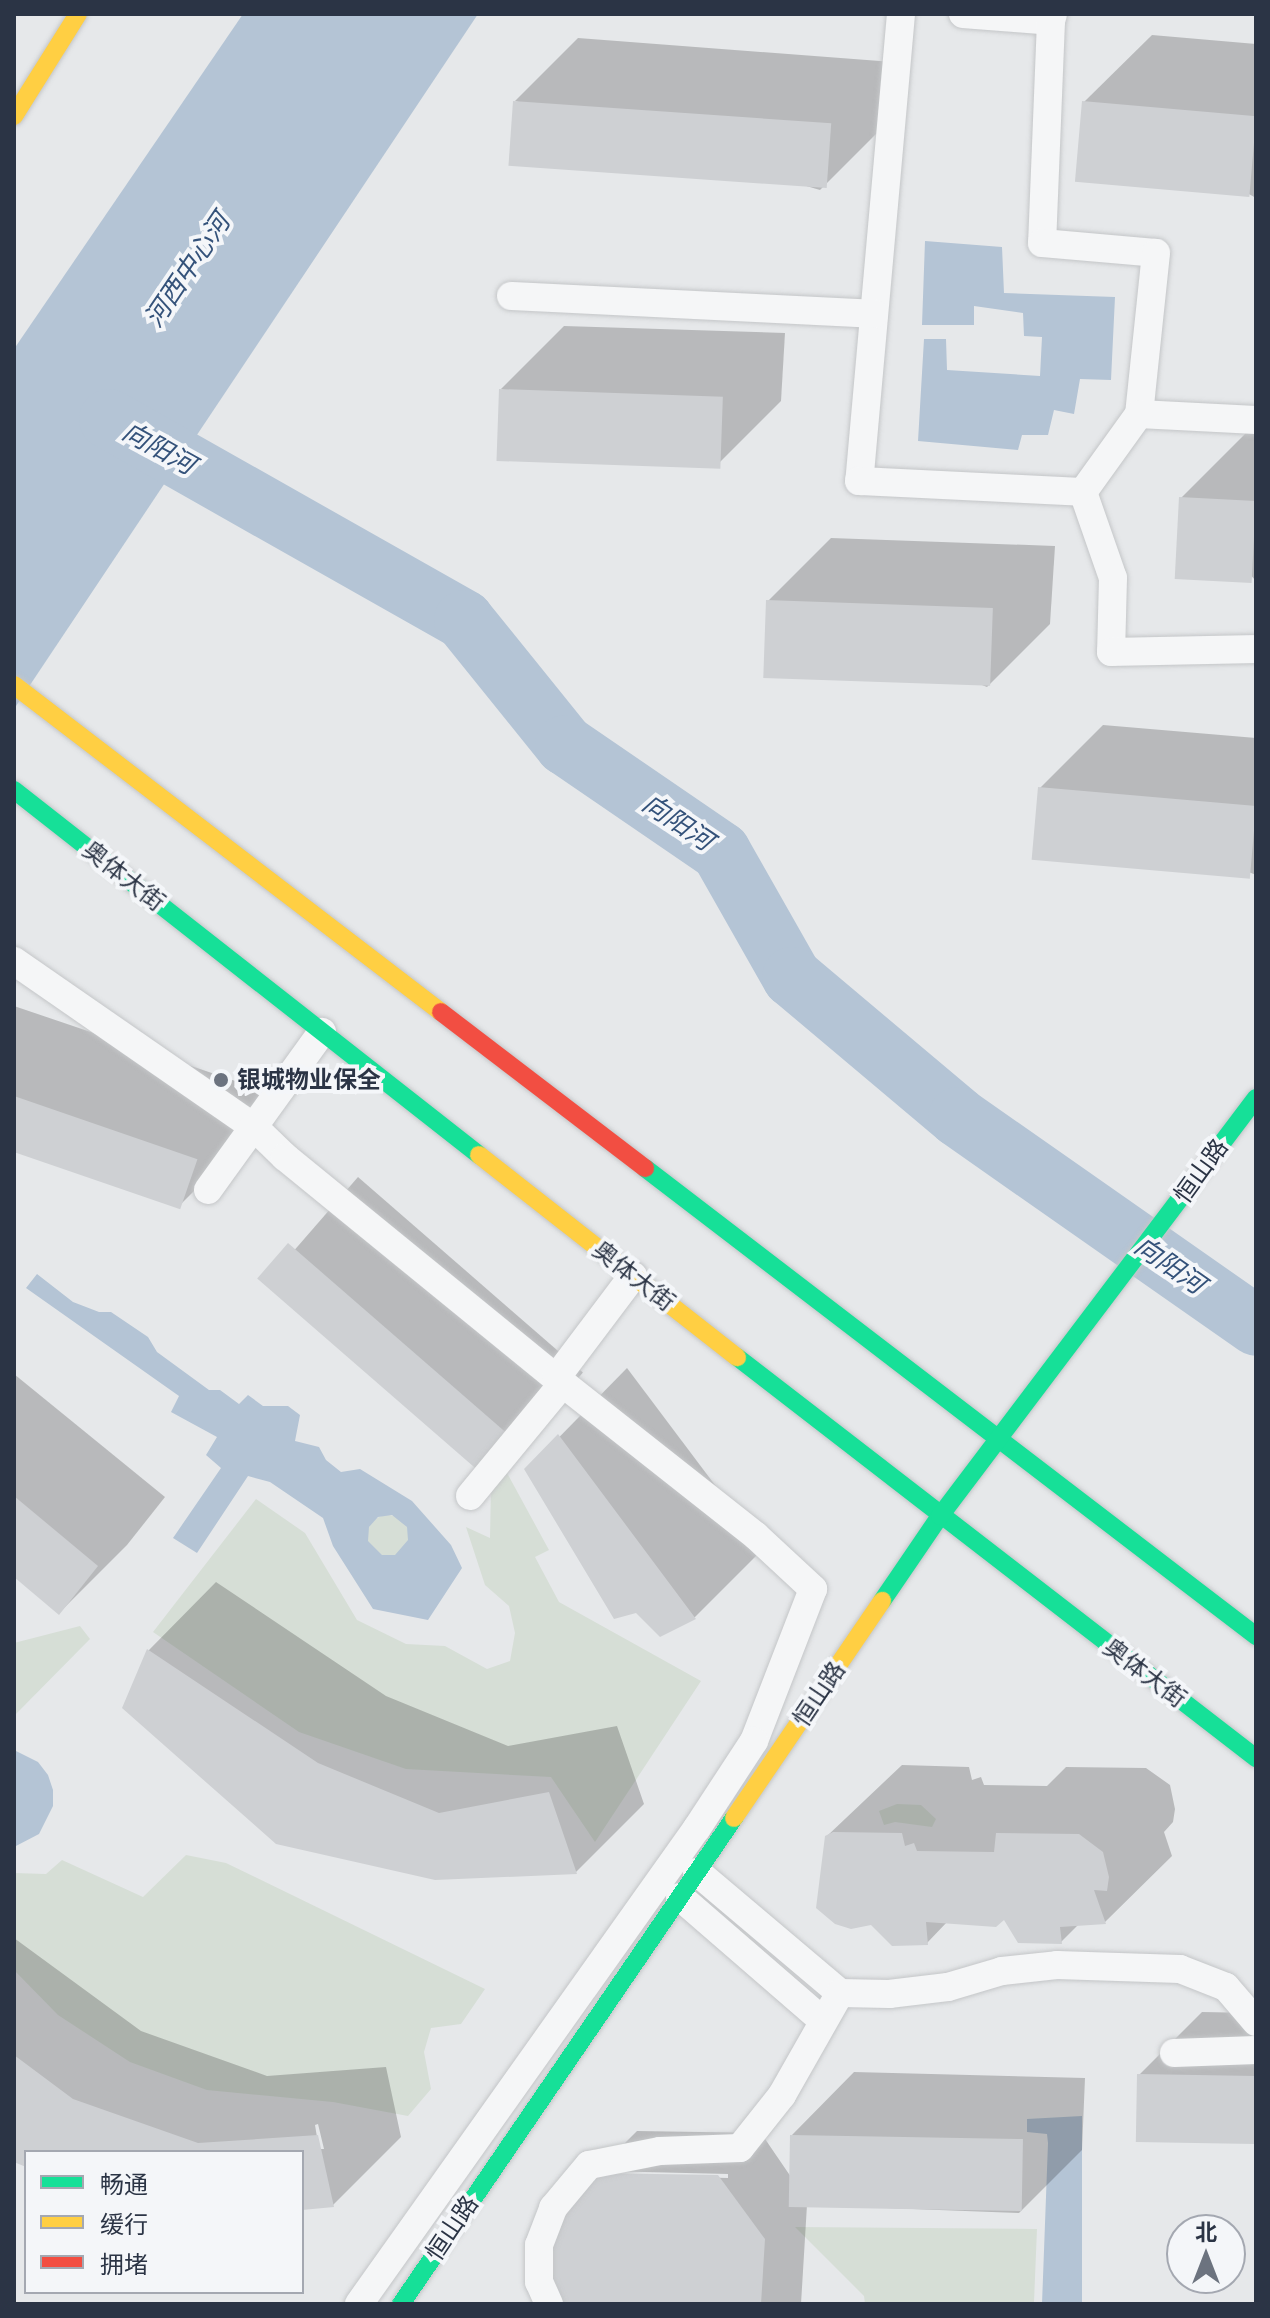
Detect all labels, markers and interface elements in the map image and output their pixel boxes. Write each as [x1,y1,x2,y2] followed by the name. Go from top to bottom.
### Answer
[138,207,236,333] water label: 河西中心河
[117,415,201,481] water label: 向阳河
[637,787,719,857] water label: 向阳河
[77,835,171,917] street label: 奥体大街
[237,1066,381,1094] place label: 银城物业保全
[212,1071,230,1089] marker: 银城物业保全
[1168,1133,1234,1209] street label: 恒山路
[1129,1230,1211,1300] water label: 向阳河
[587,1235,681,1317] street label: 奥体大街
[1098,1633,1192,1713] street label: 奥体大街
[787,1656,851,1732] street label: 恒山路
[24,2150,304,2294] legend
[100,2170,148,2198] text: 畅通
[420,2190,484,2266] street label: 恒山路
[100,2210,148,2238] text: 缓行
[1166,2214,1246,2294] north arrow
[1195,2219,1217,2245] text: 北
[100,2250,148,2278] text: 拥堵

